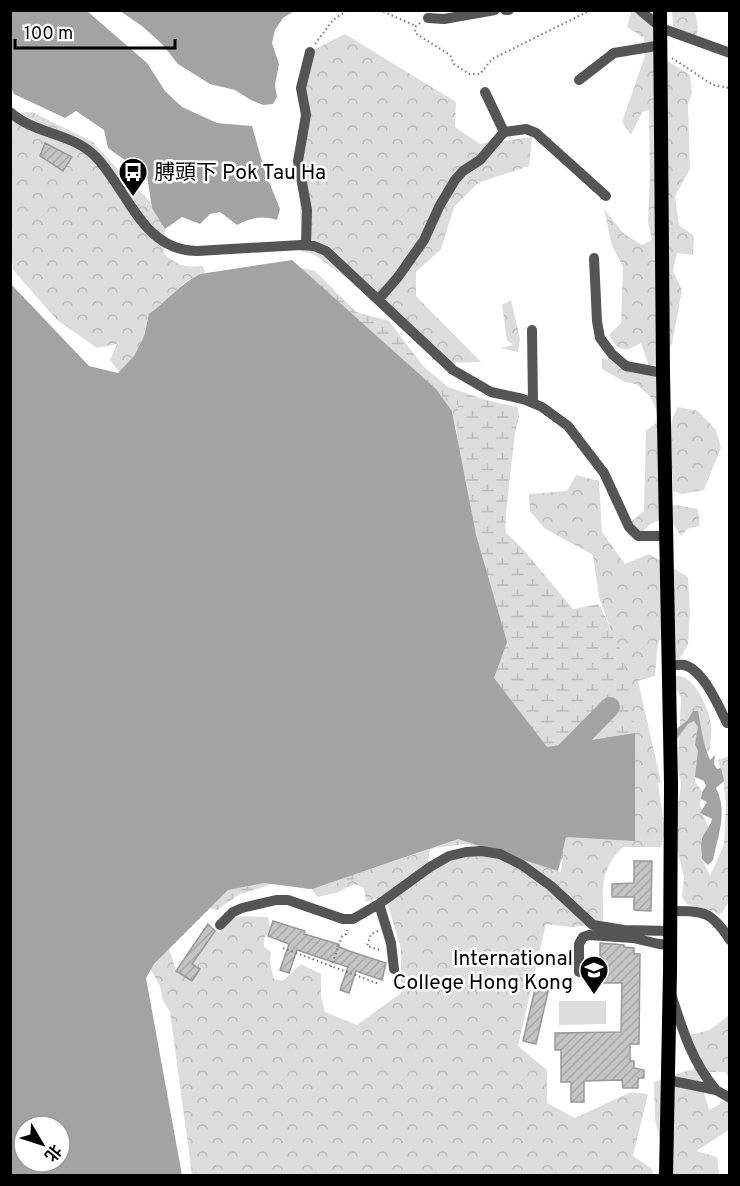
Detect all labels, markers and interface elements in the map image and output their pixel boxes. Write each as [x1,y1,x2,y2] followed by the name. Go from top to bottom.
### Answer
[15,12,176,50] scale bar
[24,23,73,46] text: 100 m
[117,156,149,198] bus stop icon: 膊頭下 Pok Tau Ha
[154,160,326,187] place label: 膊頭下 Pok Tau Ha
[393,946,573,997] place label: International College Hong Kong
[578,954,610,996] school or university icon: International College Hong Kong
[12,1114,72,1174] north arrow
[39,1140,65,1165] text: 北

